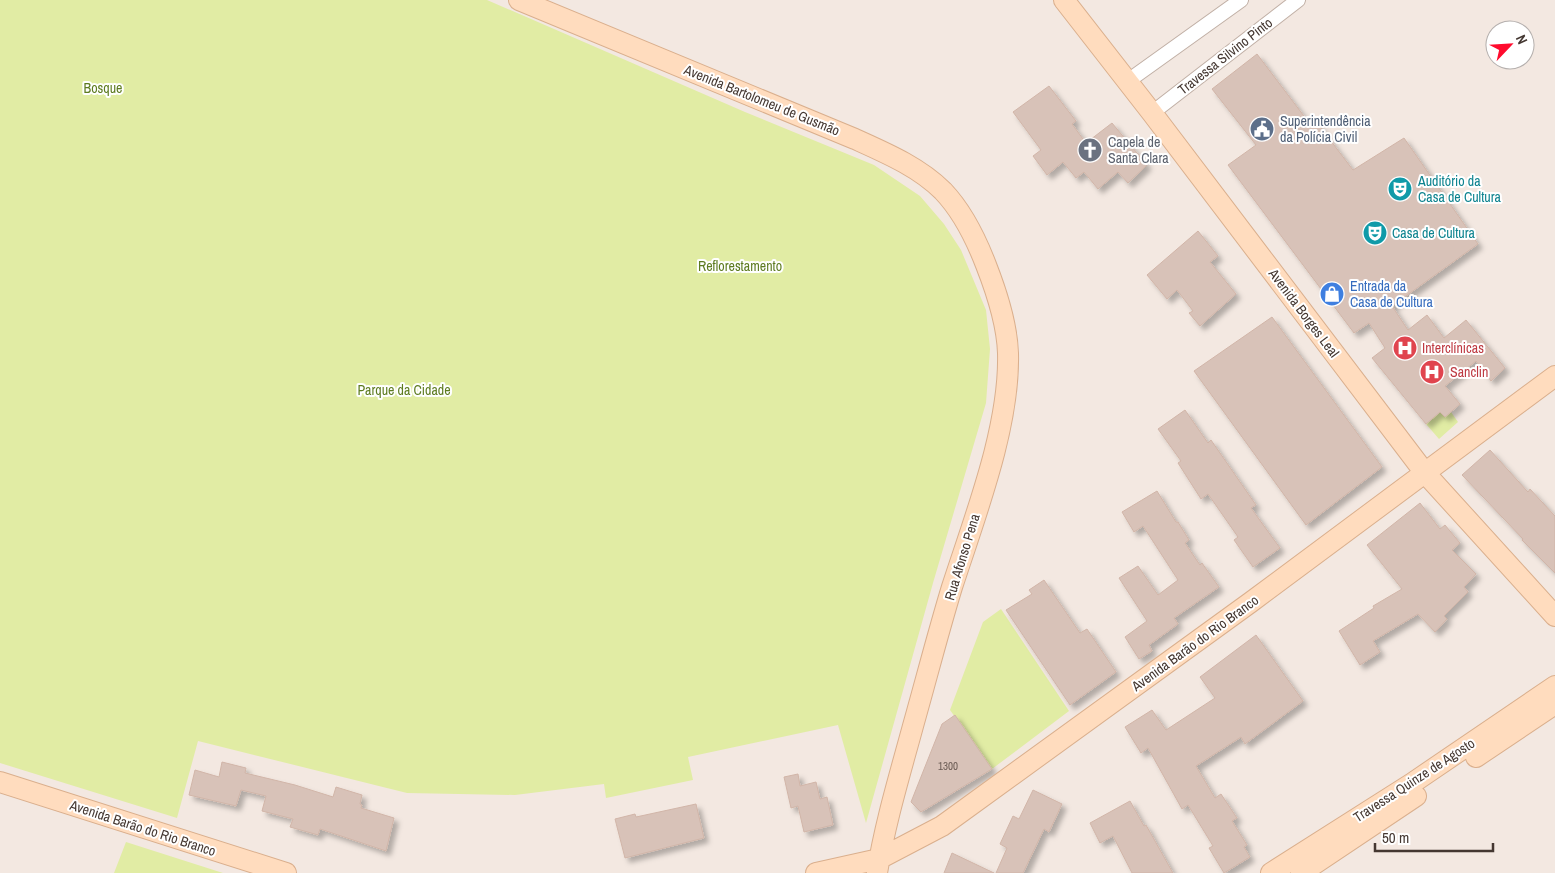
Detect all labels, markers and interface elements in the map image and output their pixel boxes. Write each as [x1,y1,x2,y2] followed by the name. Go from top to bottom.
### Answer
[1174,13,1276,99] street label: Travessa Silvino Pinto
[1485,20,1535,70] north arrow
[1512,32,1532,47] text: N
[681,60,843,140] street label: Avenida Bartolomeu de Gusmão
[84,79,122,97] park label: Bosque
[1280,112,1371,146] place label: Superintendência da Polícia Civil
[1249,116,1275,142] public building icon: Superintendência da Polícia Civil
[1108,133,1169,167] place label: Capela de Santa Clara
[1077,137,1103,163] church icon: Capela de Santa Clara
[1417,172,1502,206] place label: Auditório da Casa de Cultura
[1387,176,1413,202] theatre icon: Auditório da Casa de Cultura
[1362,220,1388,246] theatre icon: Casa de Cultura
[1392,224,1476,242] place label: Casa de Cultura
[698,257,782,275] park label: Reflorestamento
[1264,264,1343,361] street label: Avenida Borges Leal
[1350,277,1434,311] place label: Entrada da Casa de Cultura
[1319,281,1345,307] shop icon: Entrada da Casa de Cultura
[1392,335,1418,361] hospital icon: Interclínicas
[1422,339,1484,357] place label: Interclínicas
[1419,359,1445,385] hospital icon: Sanclin
[1450,363,1488,381] place label: Sanclin
[357,381,451,399] park label: Parque da Cidade
[940,511,984,602] street label: Rua Afonso Pena
[1127,591,1262,696] street label: Avenida Barão do Rio Branco
[1350,734,1478,826] street label: Travessa Quinze de Agosto
[938,759,958,773] house number: 1300
[67,796,218,860] street label: Avenida Barão do Rio Branco
[1375,820,1492,852] scale bar
[1382,827,1409,848] text: 50 m

